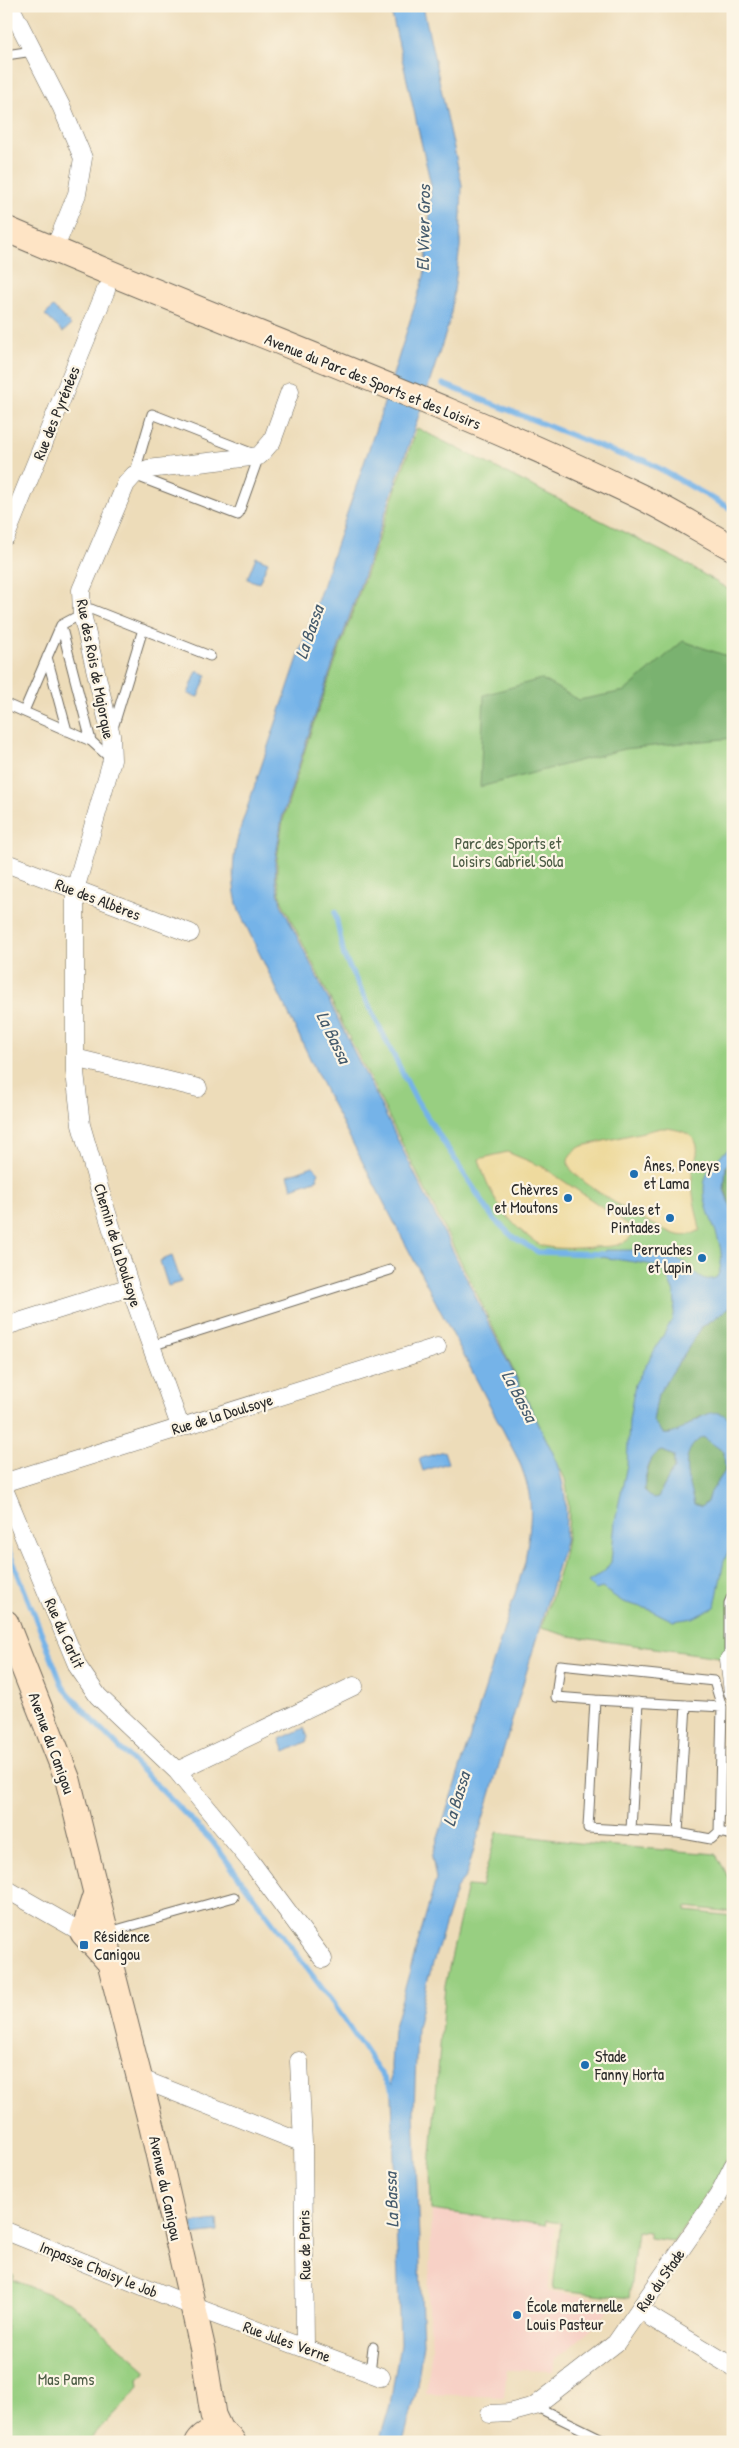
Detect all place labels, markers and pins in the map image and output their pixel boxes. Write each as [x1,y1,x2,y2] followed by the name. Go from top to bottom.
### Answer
[644,1154,719,1194] place label: Ânes, Poneys et Lama
[628,1168,640,1180] marker: Ânes, Poneys et Lama
[495,1178,558,1218] place label: Chèvres et Moutons
[562,1192,574,1204] marker: Chèvres et Moutons
[607,1198,660,1238] place label: Poules et Pintades
[664,1212,676,1224] marker: Poules et Pintades
[634,1238,692,1278] place label: Perruches et lapin
[696,1252,708,1264] marker: Perruches et lapin
[94,1925,150,1965] place label: Résidence Canigou
[78,1939,90,1951] marker: Résidence Canigou
[594,2045,664,2085] place label: Stade Fanny Horta
[579,2059,591,2071] marker: Stade Fanny Horta
[527,2295,624,2335] place label: École maternelle Louis Pasteur
[511,2309,523,2321] marker: École maternelle Louis Pasteur

